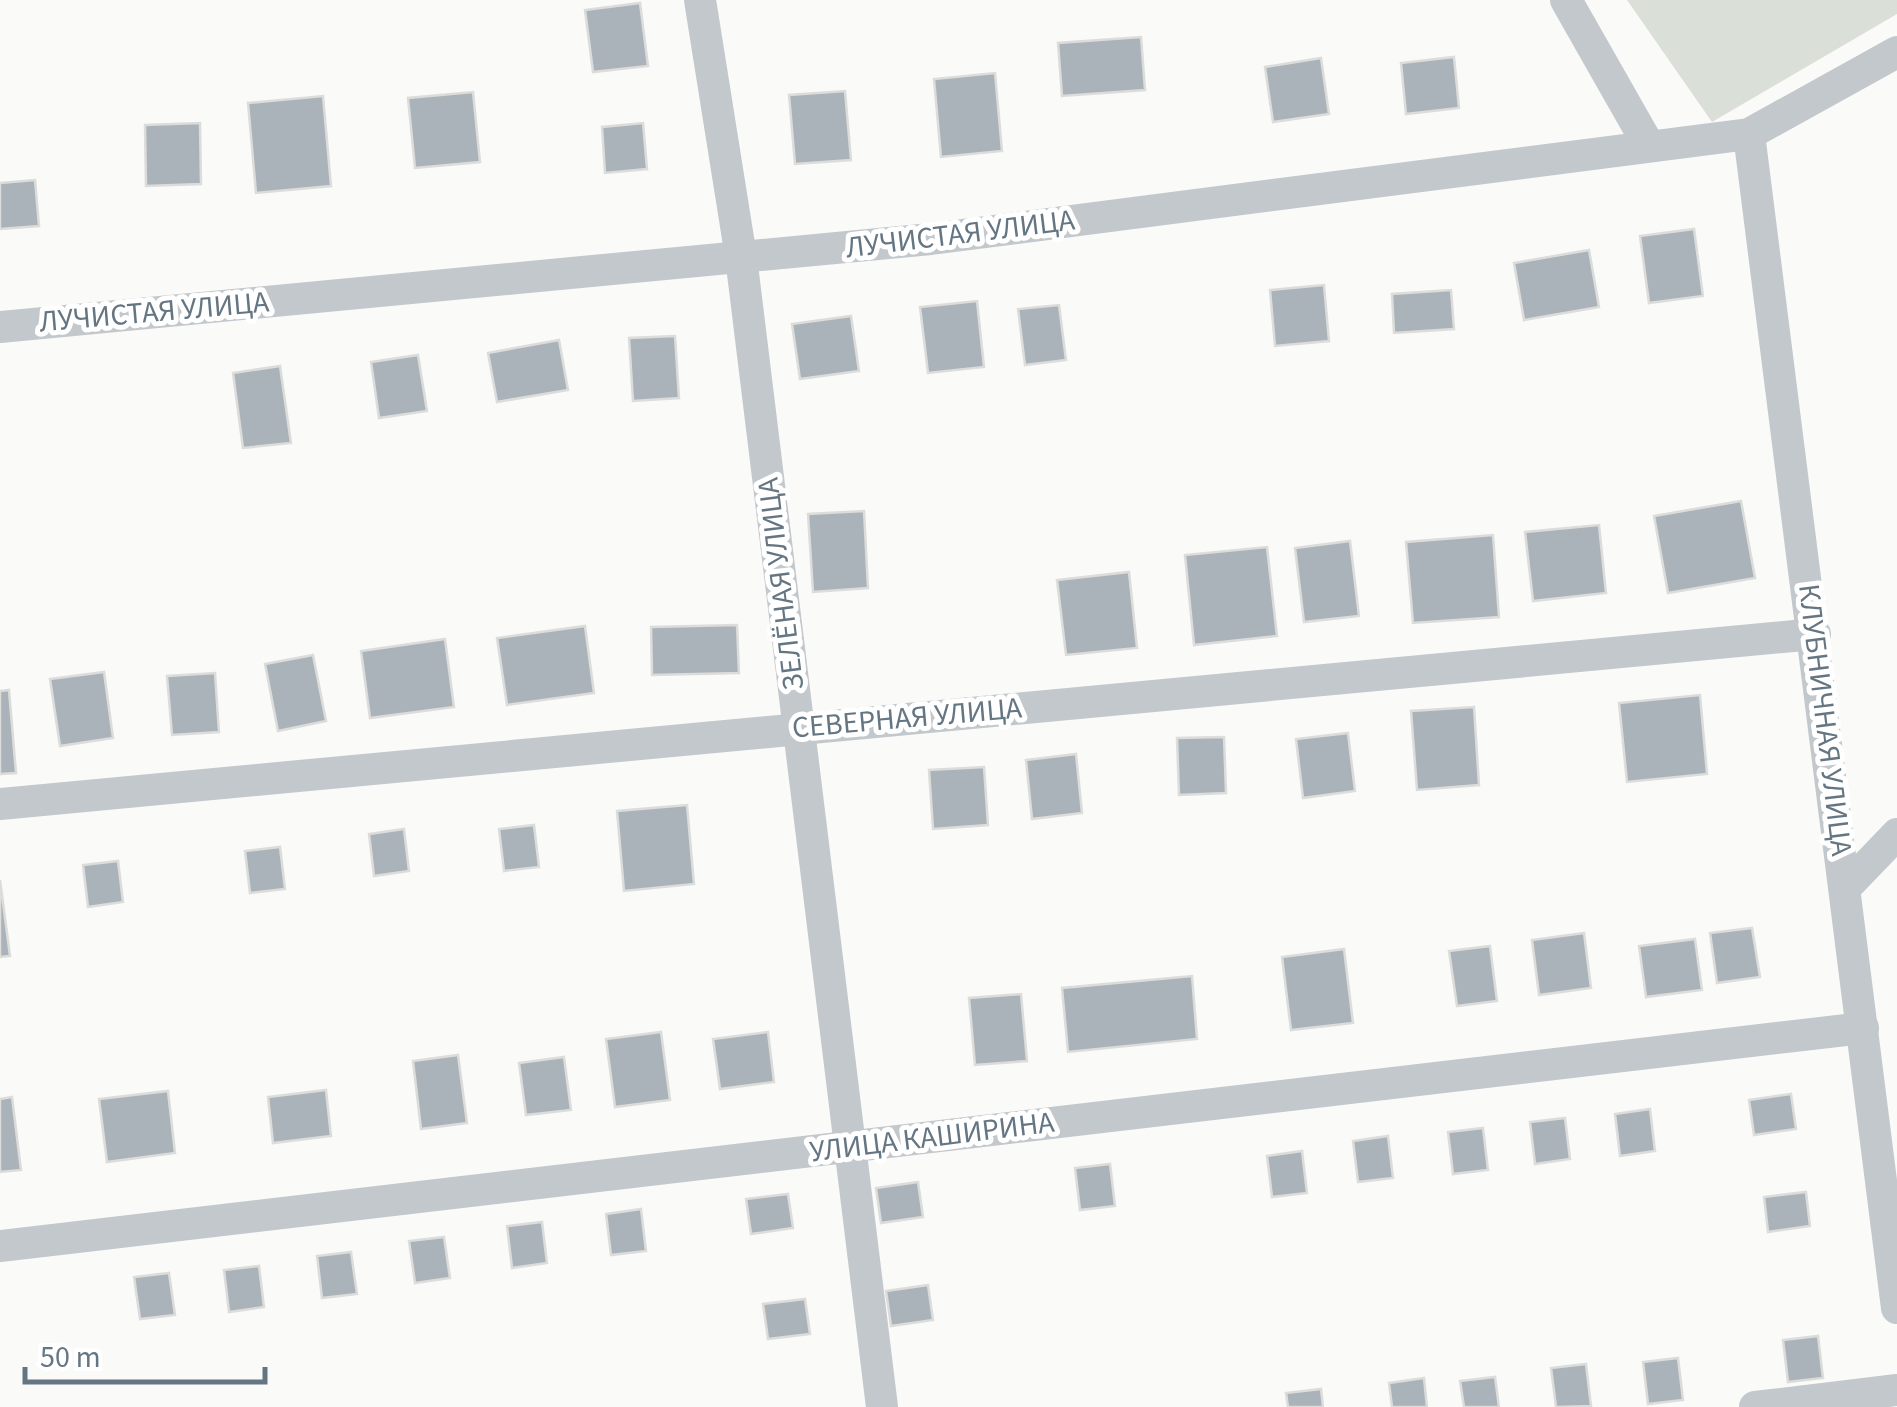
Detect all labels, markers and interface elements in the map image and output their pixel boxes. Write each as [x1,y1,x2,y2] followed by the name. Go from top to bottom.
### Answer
[843,199,1078,269] street label: ЛУЧИСТАЯ УЛИЦА
[37,280,271,343] street label: ЛУЧИСТАЯ УЛИЦА
[747,474,815,693] street label: ЗЕЛЁНАЯ УЛИЦА
[1787,581,1863,859] street label: КЛУБНИЧНАЯ УЛИЦА
[790,686,1024,749] street label: СЕВЕРНАЯ УЛИЦА
[807,1101,1057,1173] street label: УЛИЦА КАШИРИНА
[25,1322,265,1384] scale bar
[40,1336,101,1379] text: 50 m

